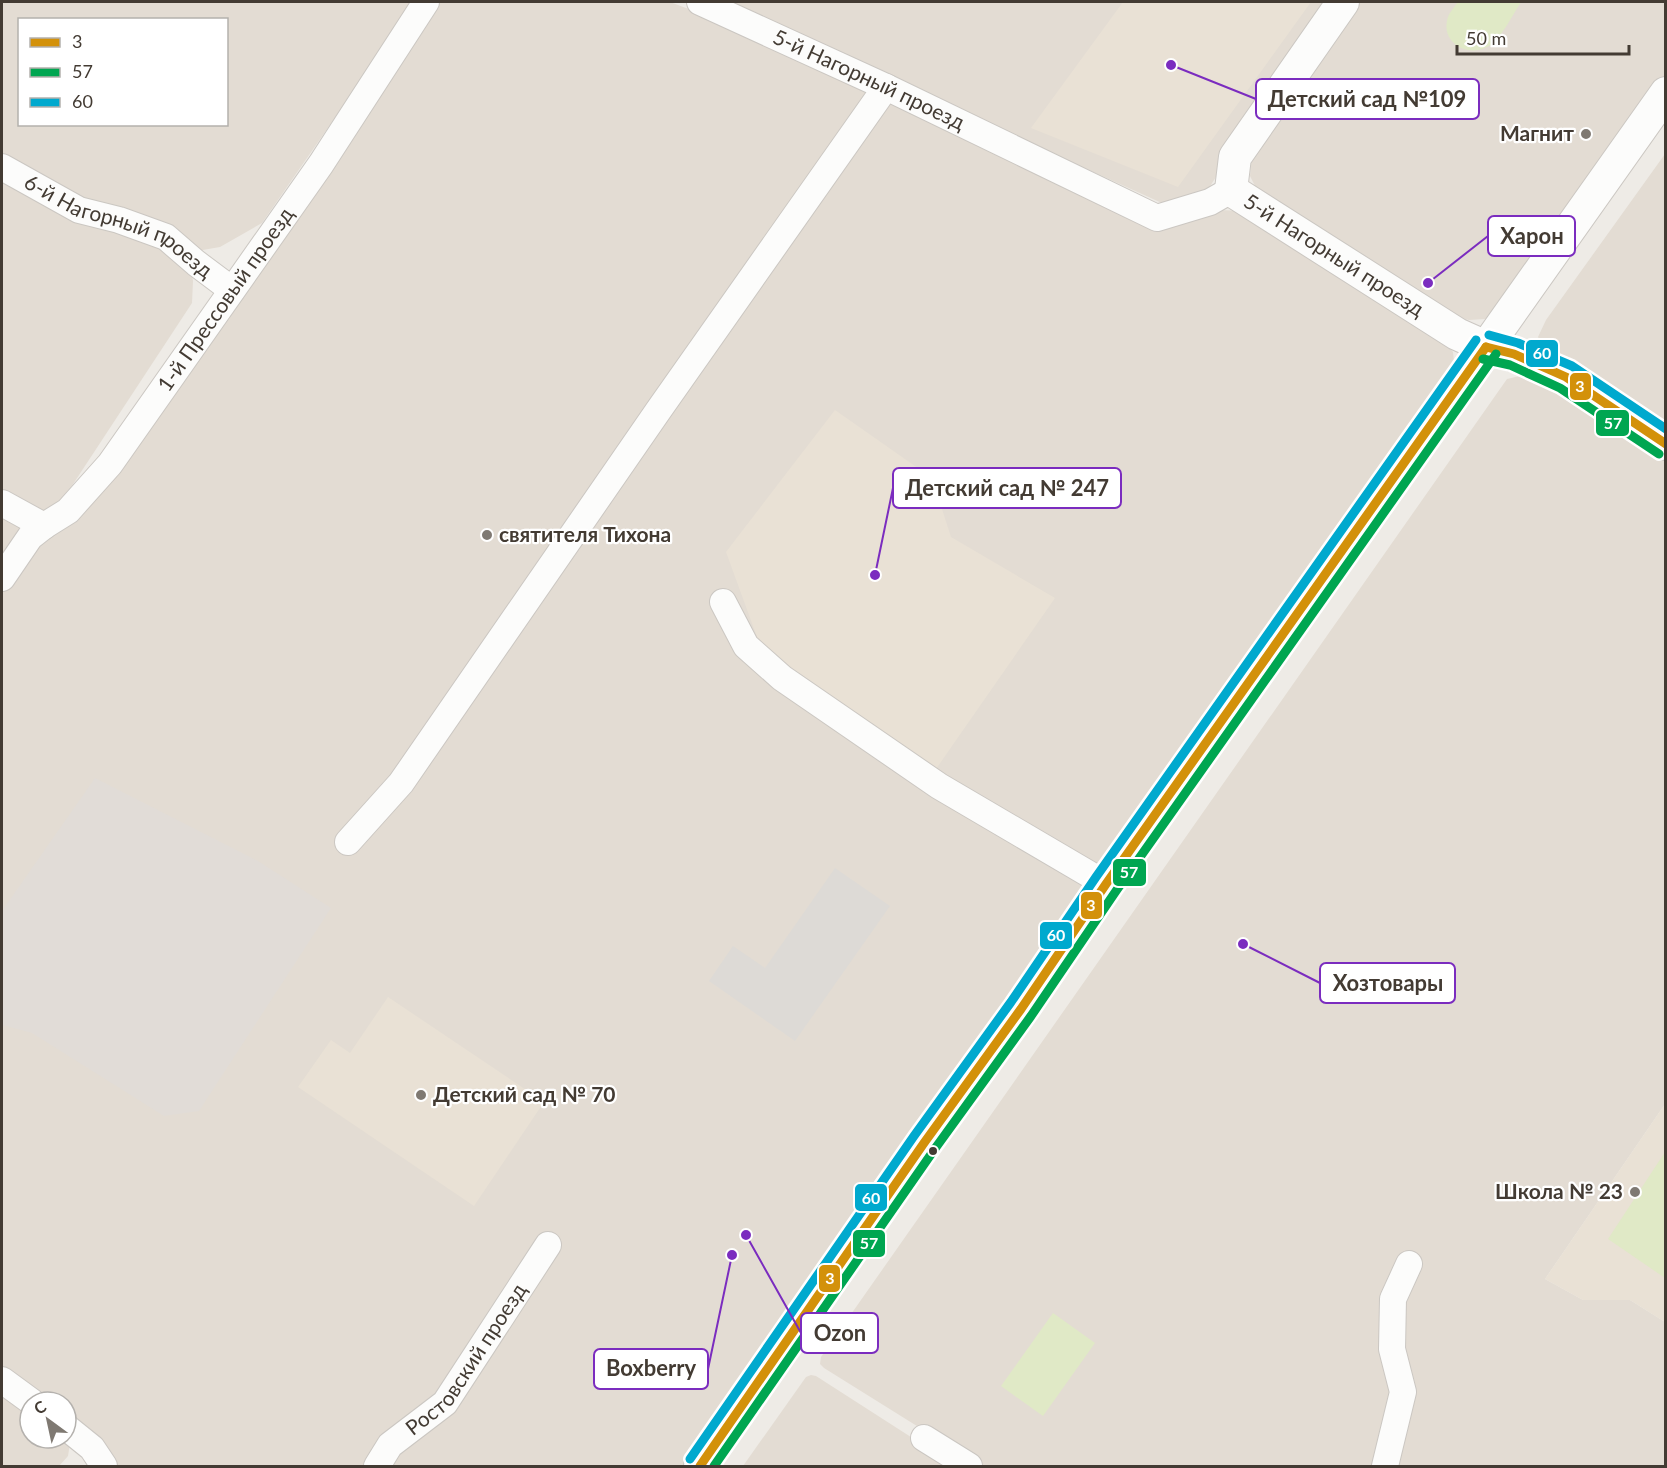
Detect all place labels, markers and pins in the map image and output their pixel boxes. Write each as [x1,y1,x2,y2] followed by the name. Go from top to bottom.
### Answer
[1256,79,1479,119] callout: Детский сад №109
[1500,120,1574,145] place label: Магнит
[1579,127,1593,141] marker: Магнит
[1488,216,1575,256] callout: Харон
[893,468,1121,508] callout: Детский сад № 247
[499,521,671,546] place label: святителя Тихона
[480,528,494,542] marker: святителя Тихона
[1320,963,1455,1003] callout: Хозтовары
[433,1081,616,1106] place label: Детский сад № 70
[414,1088,428,1102] marker: Детский сад № 70
[927,1145,939,1157] unlabelled marker
[1495,1178,1623,1203] place label: Школа № 23
[1628,1185,1642,1199] marker: Школа № 23
[801,1313,878,1353] callout: Ozon
[594,1349,708,1389] callout: Boxberry

